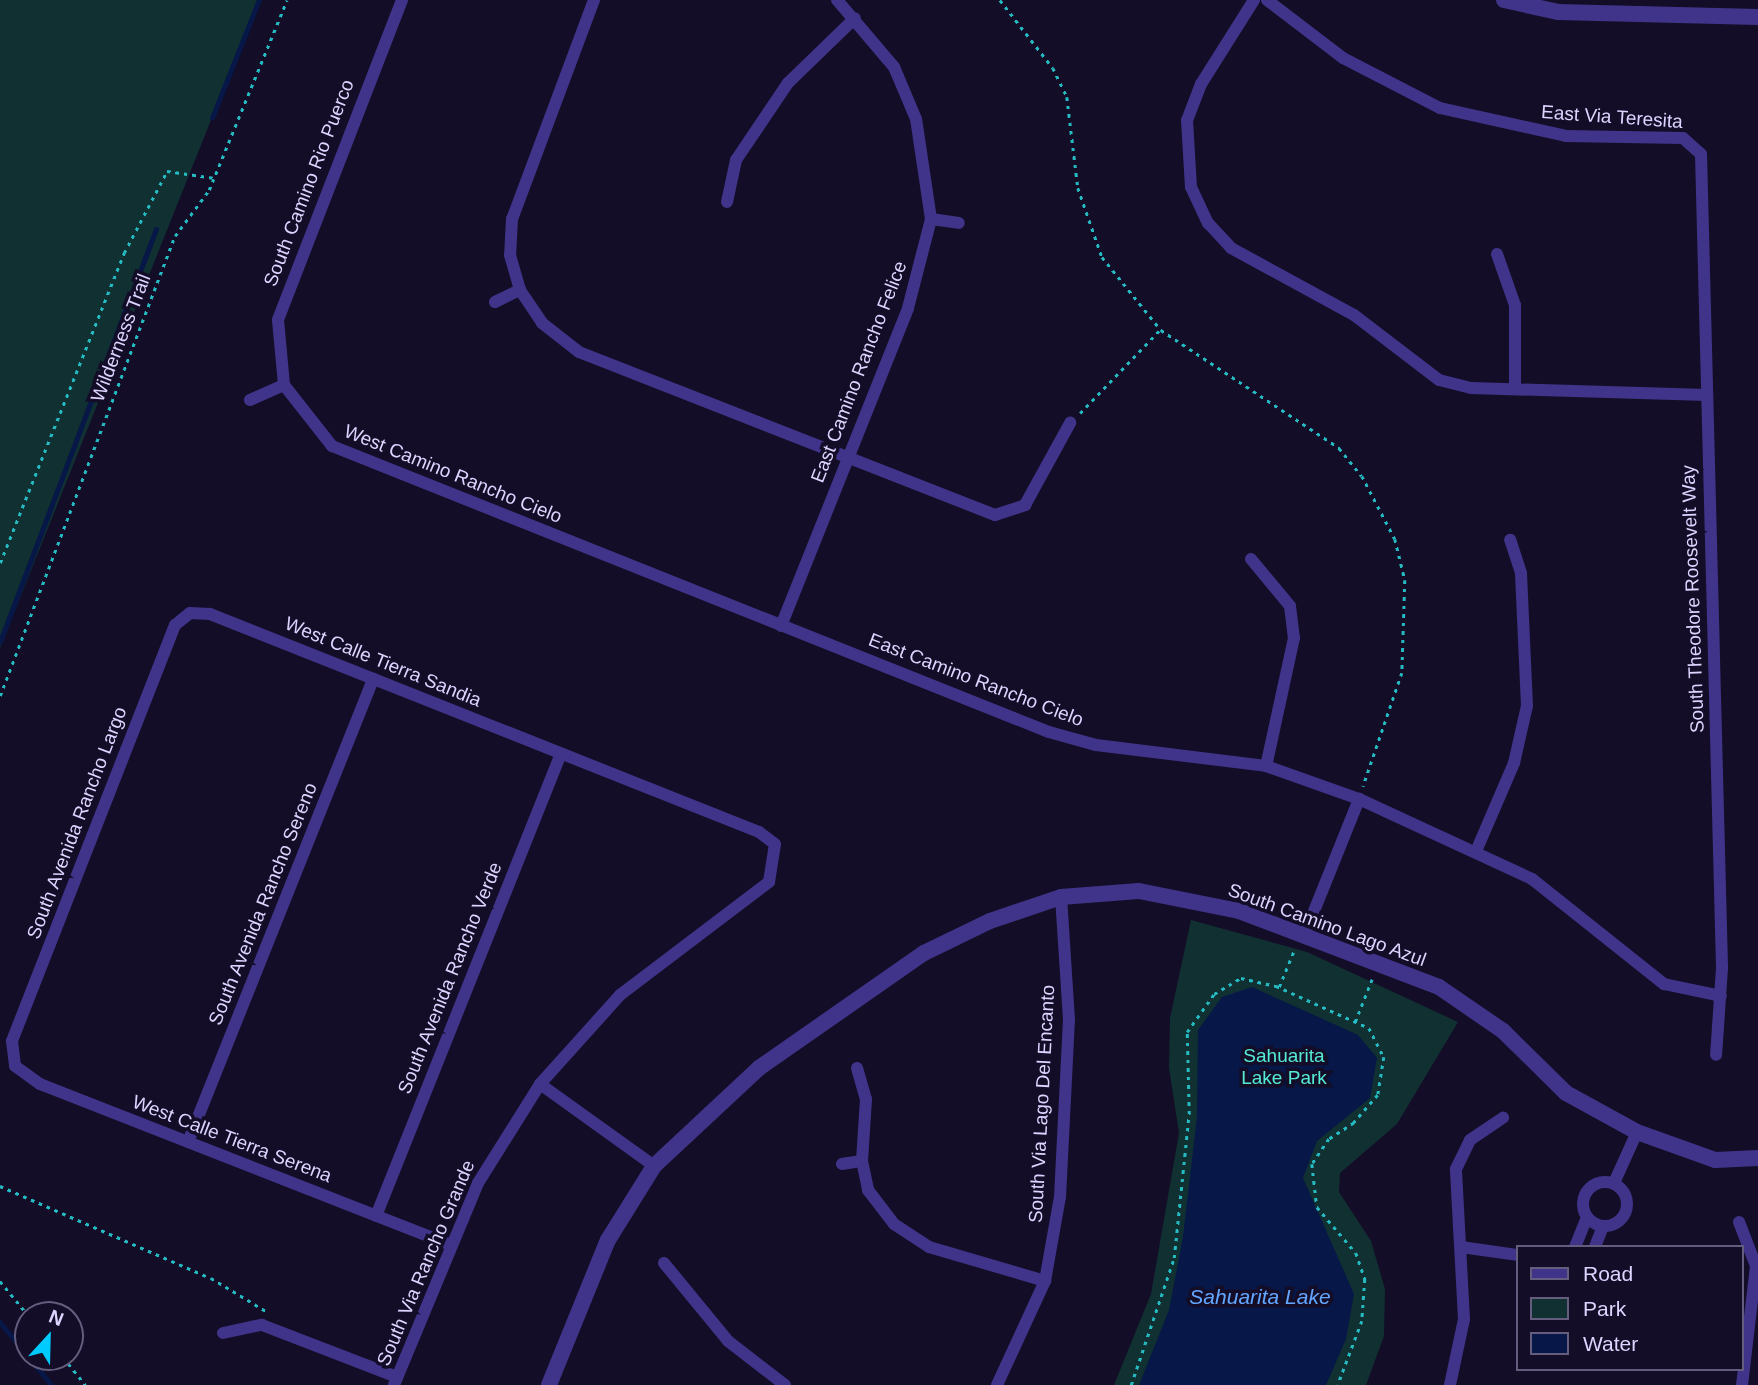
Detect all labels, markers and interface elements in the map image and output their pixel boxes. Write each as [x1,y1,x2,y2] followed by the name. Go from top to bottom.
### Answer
[259,76,359,290] street label: South Camino Rio Puerco
[1540,101,1684,133] street label: East Via Teresita
[806,258,912,486] street label: East Camino Rancho Felice
[86,271,156,405] street label: Wilderness Trail
[341,420,565,528] street label: West Camino Rancho Cielo
[1677,464,1709,734] street label: South Theodore Roosevelt Way
[281,612,485,712] street label: West Calle Tierra Sandia
[865,628,1087,732] street label: East Camino Rancho Cielo
[22,703,132,943] street label: South Avenida Rancho Largo
[204,779,322,1029] street label: South Avenida Rancho Sereno
[393,858,507,1098] street label: South Avenida Rancho Verde
[1224,878,1430,972] street label: South Camino Lago Azul
[1024,984,1060,1224] street label: South Via Lago Del Encanto
[1241,1045,1327,1089] park label: Sahuarita Lake Park
[129,1090,335,1188] street label: West Calle Tierra Serena
[372,1157,480,1369] street label: South Via Rancho Grande
[1516,1245,1744,1371] legend
[1583,1262,1633,1285] text: Road
[1189,1284,1331,1310] water label: Sahuarita Lake
[1583,1297,1626,1320] text: Park
[14,1301,84,1371] north arrow
[46,1306,67,1330] text: N
[1583,1332,1638,1355] text: Water

